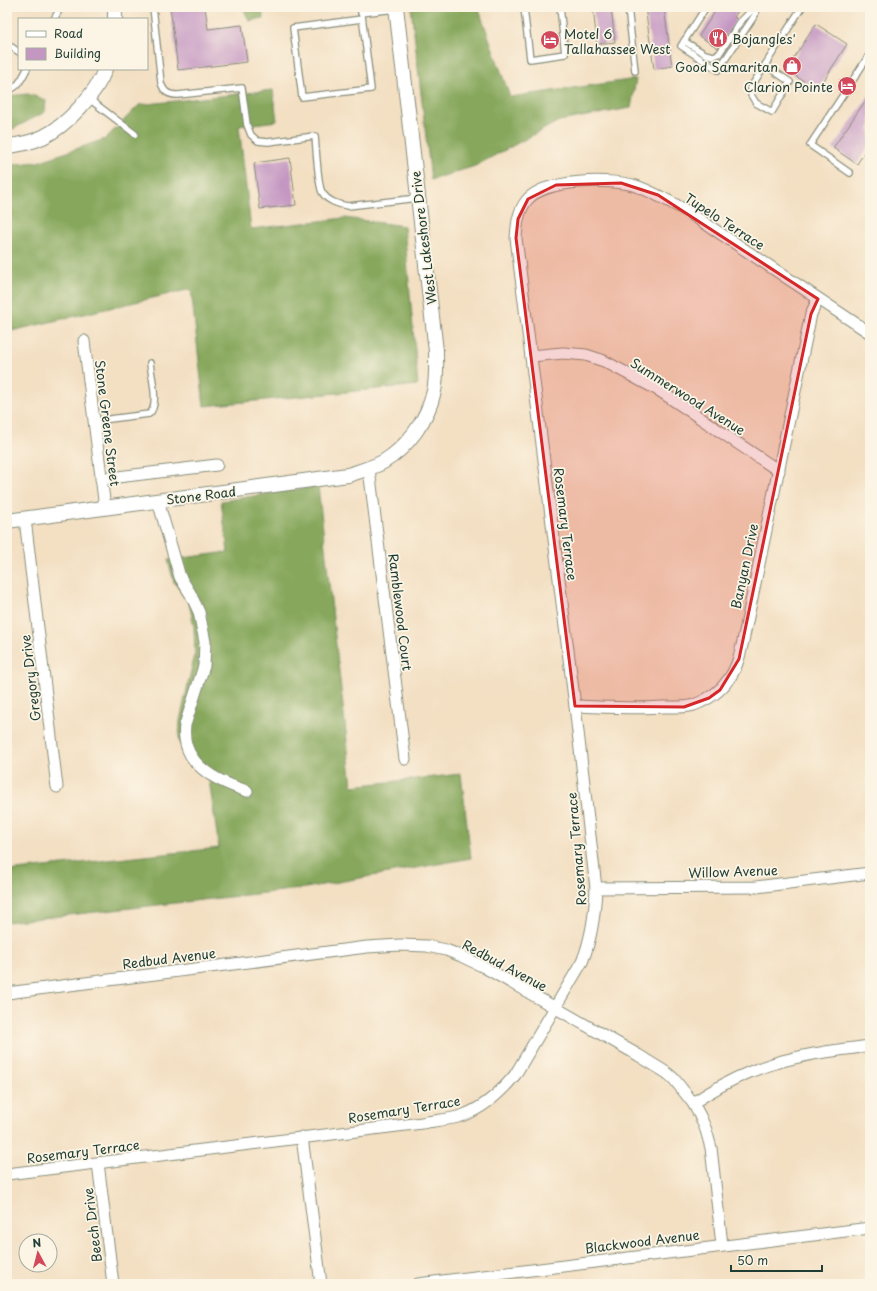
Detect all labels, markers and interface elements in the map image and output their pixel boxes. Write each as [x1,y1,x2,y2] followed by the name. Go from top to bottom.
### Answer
[18,18,148,70] legend
[54,24,83,42] text: Road
[564,24,670,58] place label: Motel 6 Tallahassee West
[707,27,729,49] restaurant icon: Bojangles'
[539,29,561,51] hotel icon: Motel 6 Tallahassee West
[732,29,796,48] place label: Bojangles'
[54,44,101,62] text: Building
[781,55,803,77] shop icon: Good Samaritan
[675,57,778,76] place label: Good Samaritan
[836,75,858,97] hotel icon: Clarion Pointe
[744,77,833,96] place label: Clarion Pointe
[405,170,441,306] street label: West Lakeshore Drive
[681,188,769,254] street label: Tupelo Terrace
[627,353,749,439] street label: Summerwood Avenue
[91,359,125,487] street label: Stone Greene Street
[550,466,582,582] street label: Rosemary Terrace
[165,481,237,509] street label: Stone Road
[726,521,762,610] street label: Banyan Drive
[384,552,418,672] street label: Ramblewood Court
[15,634,45,722] street label: Gregory Drive
[562,791,590,907] street label: Rosemary Terrace
[688,860,778,882] street label: Willow Avenue
[459,935,551,995] street label: Redbud Avenue
[121,943,217,973] street label: Redbud Avenue
[346,1091,462,1127] street label: Rosemary Terrace
[25,1135,141,1167] street label: Rosemary Terrace
[78,1187,106,1263] street label: Beech Drive
[584,1225,700,1257] street label: Blackwood Avenue
[18,1233,58,1273] north arrow
[31,1234,42,1252] text: N
[731,1247,822,1273] scale bar
[737,1251,768,1269] text: 50 m

